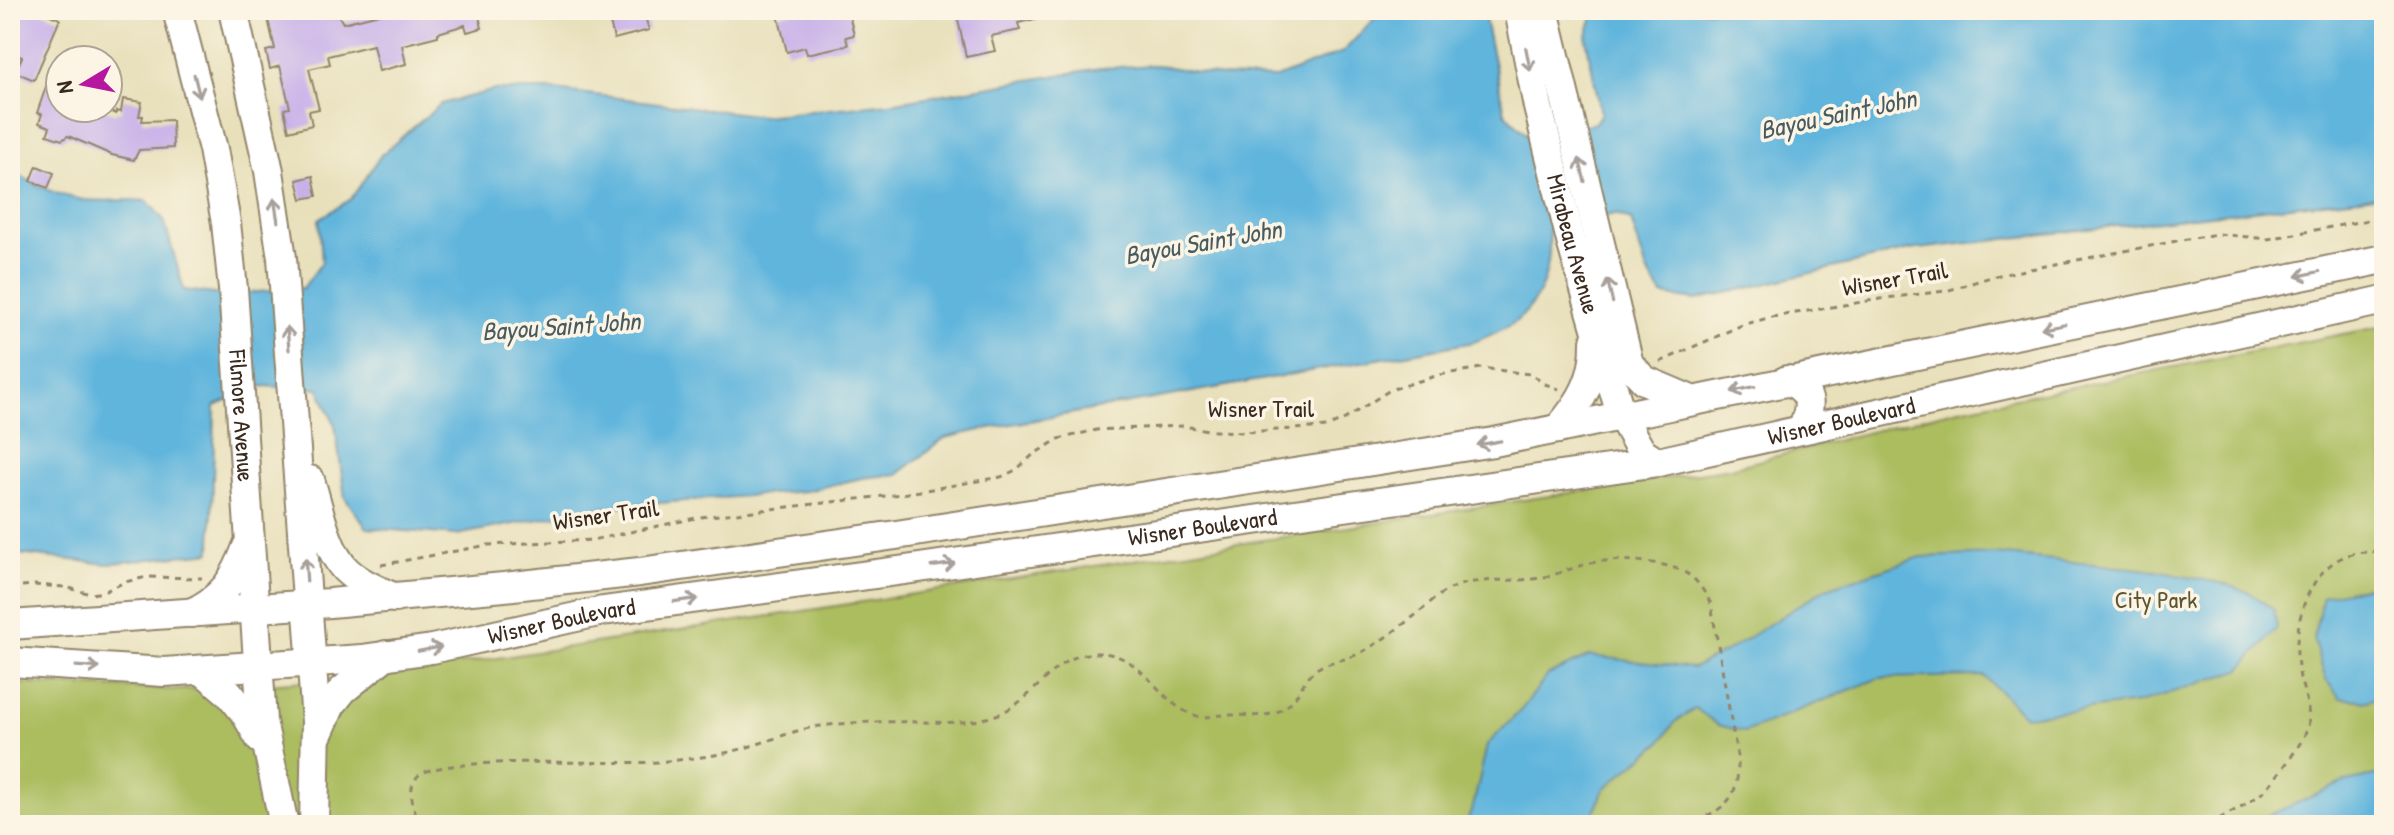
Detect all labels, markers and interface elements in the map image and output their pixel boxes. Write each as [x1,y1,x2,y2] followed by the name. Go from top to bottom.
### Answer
[44,44,124,124] north arrow
[1522,45,1537,71] one-way arrow
[190,72,205,98] one-way arrow
[48,79,80,96] text: N
[1757,79,1922,148] water label: Bayou Saint John
[1574,158,1589,184] one-way arrow
[1540,170,1608,317] street label: Mirabeau Avenue
[268,198,283,223] one-way arrow
[1122,210,1286,274] water label: Bayou Saint John
[1840,253,1951,303] street label: Wisner Trail
[2295,267,2321,282] one-way arrow
[1602,278,1617,304] one-way arrow
[481,302,644,349] water label: Bayou Saint John
[2041,319,2066,334] one-way arrow
[281,325,296,352] one-way arrow
[222,348,263,483] street label: Filmore Avenue
[1731,383,1757,398] one-way arrow
[1765,388,1918,452] street label: Wisner Boulevard
[1208,392,1315,424] street label: Wisner Trail
[1477,436,1502,451] one-way arrow
[551,491,661,537] street label: Wisner Trail
[1126,500,1279,553] street label: Wisner Boulevard
[298,557,313,584] one-way arrow
[930,557,955,572] one-way arrow
[2115,583,2197,615] park label: City Park
[485,590,637,651] street label: Wisner Boulevard
[672,592,698,607] one-way arrow
[417,640,443,655] one-way arrow
[74,659,101,674] one-way arrow

